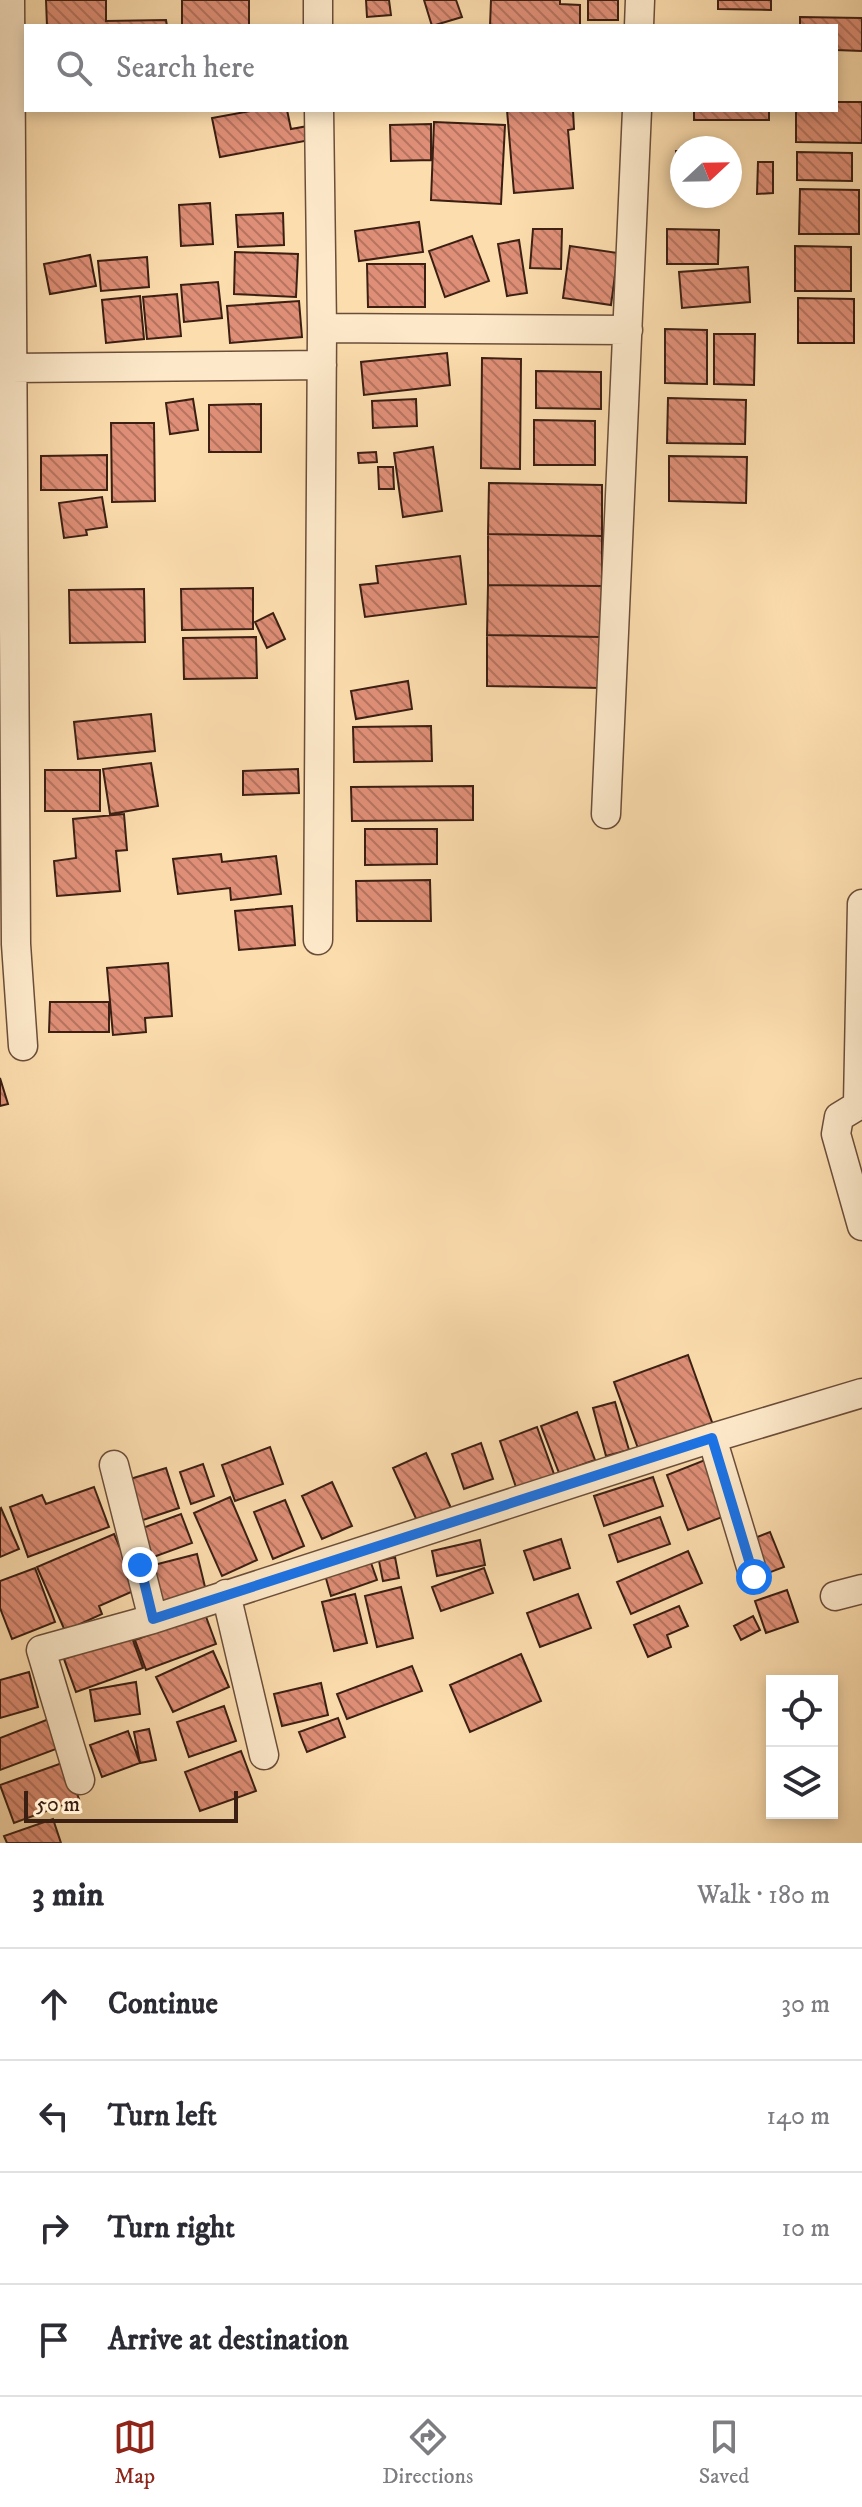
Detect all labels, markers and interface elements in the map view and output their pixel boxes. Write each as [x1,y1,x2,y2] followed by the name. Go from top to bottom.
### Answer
[24,24,838,112] search box
[52,46,96,90] icon: search
[116,50,255,87] text: Search here
[670,136,742,208] north arrow
[122,1547,158,1583] route end
[736,1559,772,1595] route start
[766,1675,838,1819] map controls
[766,1675,838,1747] button: locate
[766,1747,838,1819] button: layers
[24,1787,238,1823] scale bar
[36,1791,80,1818] text: 50 m
[32,1874,104,1916] text: 3 min
[697,1879,830,1912] text: Walk · 180 m
[32,1982,76,2026] icon: ahead
[108,1986,218,2023] text: Continue
[781,1988,830,2021] text: 30 m
[32,2094,76,2138] icon: left
[108,2098,217,2135] text: Turn left
[766,2100,830,2133] text: 140 m
[32,2206,76,2250] icon: right
[108,2210,235,2247] text: Turn right
[781,2212,830,2245] text: 10 m
[32,2318,76,2362] icon: arrive
[108,2322,349,2359] text: Arrive at destination
[113,2415,157,2490] tab: Map
[382,2415,473,2490] tab: Directions
[699,2415,749,2490] tab: Saved

